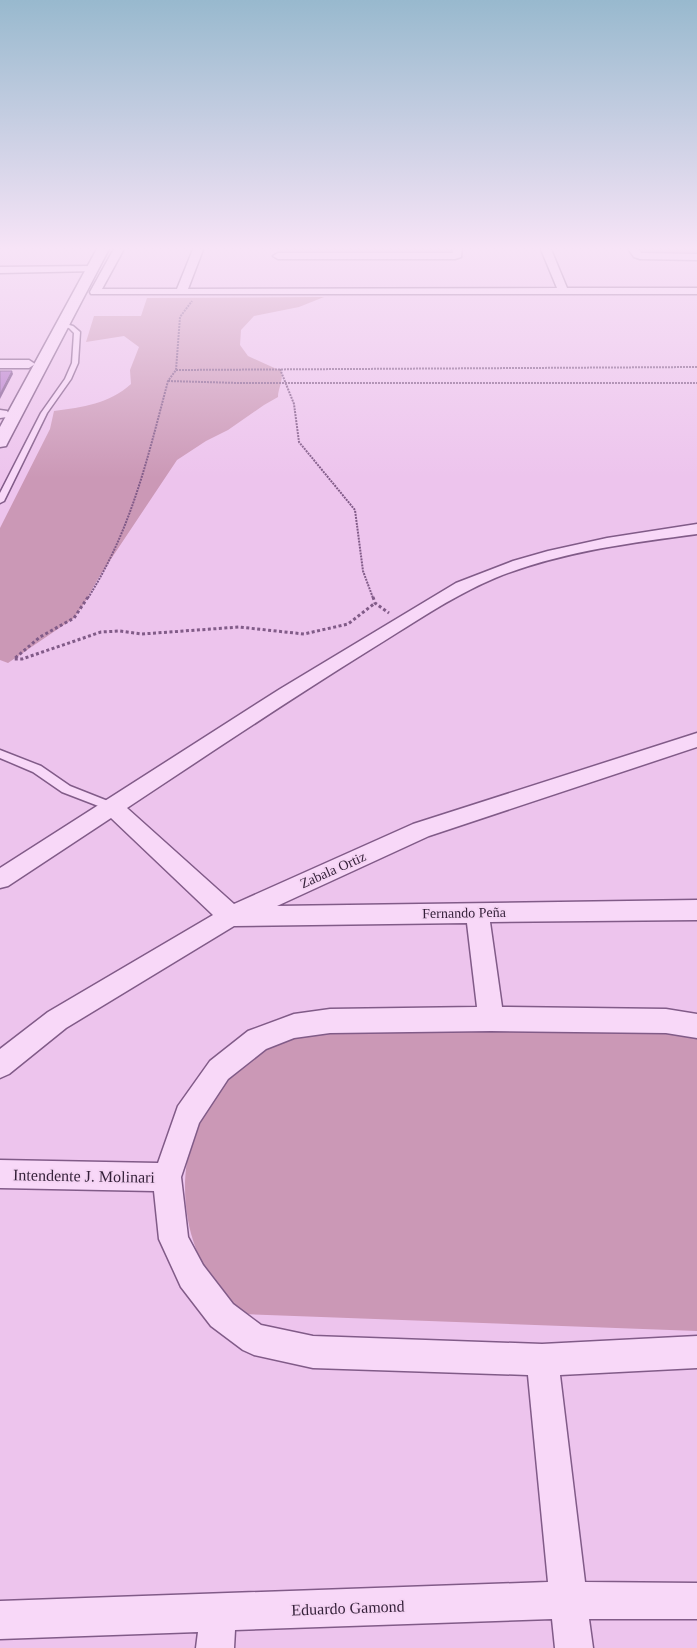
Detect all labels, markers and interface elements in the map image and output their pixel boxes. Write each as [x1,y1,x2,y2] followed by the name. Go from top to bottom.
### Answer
[298,849,368,891] street label: Zabala Ortiz
[422,905,507,921] street label: Fernando Peña
[13,1166,156,1186] street label: Intendente J. Molinari
[291,1598,405,1618] street label: Eduardo Gamond

